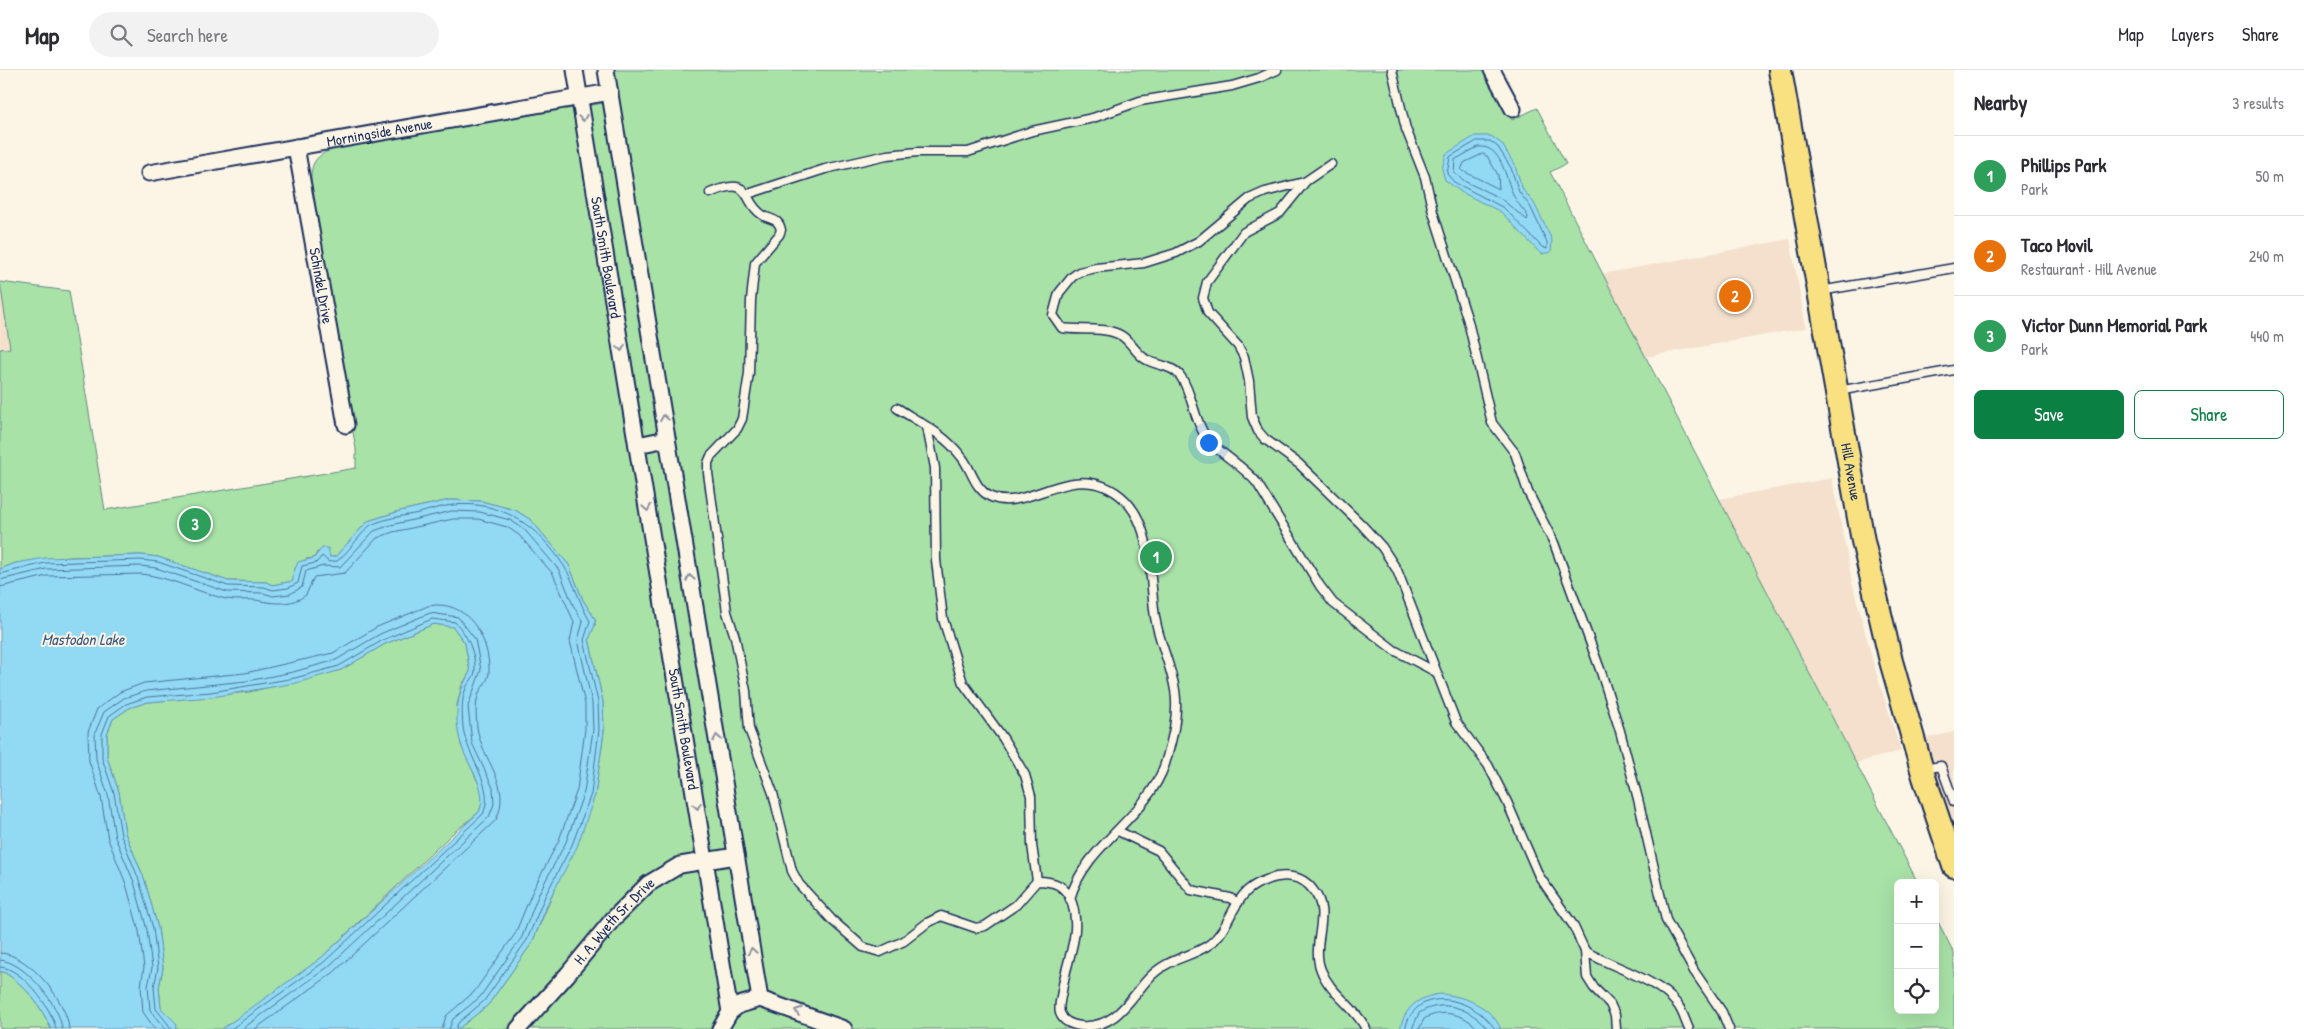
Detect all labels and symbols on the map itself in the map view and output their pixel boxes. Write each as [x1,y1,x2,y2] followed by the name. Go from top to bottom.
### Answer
[325,112,434,152] street label: Morningside Avenue
[577,114,587,122] one-way arrow
[586,195,627,320] street label: South Smith Boulevard
[304,246,339,325] street label: Schindel Drive
[1719,277,1751,315] pin: 2
[615,343,625,352] one-way arrow
[659,413,669,422] one-way arrow
[1196,430,1222,456] your location
[1836,441,1867,502] street label: Hill Avenue
[642,503,652,512] one-way arrow
[179,505,211,543] pin: 3
[1140,538,1172,576] pin: 1
[686,574,696,582] one-way arrow
[42,628,125,650] water label: Mastodon Lake
[664,667,704,791] street label: South Smith Boulevard
[712,734,722,743] one-way arrow
[692,802,702,811] one-way arrow
[569,871,658,969] street label: H. A. Wyeth Sr. Drive
[747,946,757,955] one-way arrow
[795,1007,803,1017] one-way arrow

